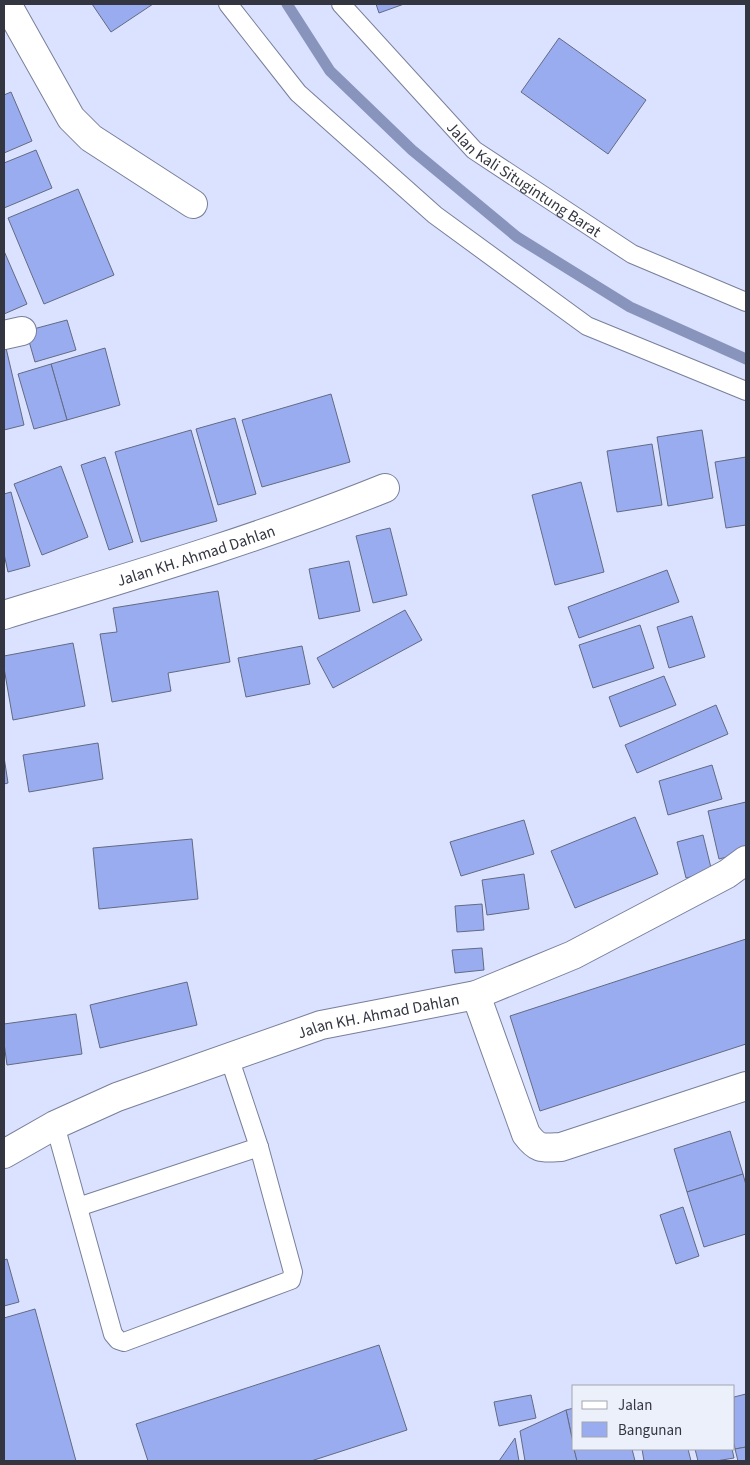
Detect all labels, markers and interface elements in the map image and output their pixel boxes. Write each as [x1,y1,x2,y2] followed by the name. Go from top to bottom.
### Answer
[441,117,606,243] street label: Jalan Kali Situgintung Barat
[114,520,278,592] street label: Jalan KH. Ahmad Dahlan
[294,988,461,1045] street label: Jalan KH. Ahmad Dahlan
[572,1385,735,1450] legend
[618,1395,652,1416] text: Jalan
[618,1420,682,1441] text: Bangunan

